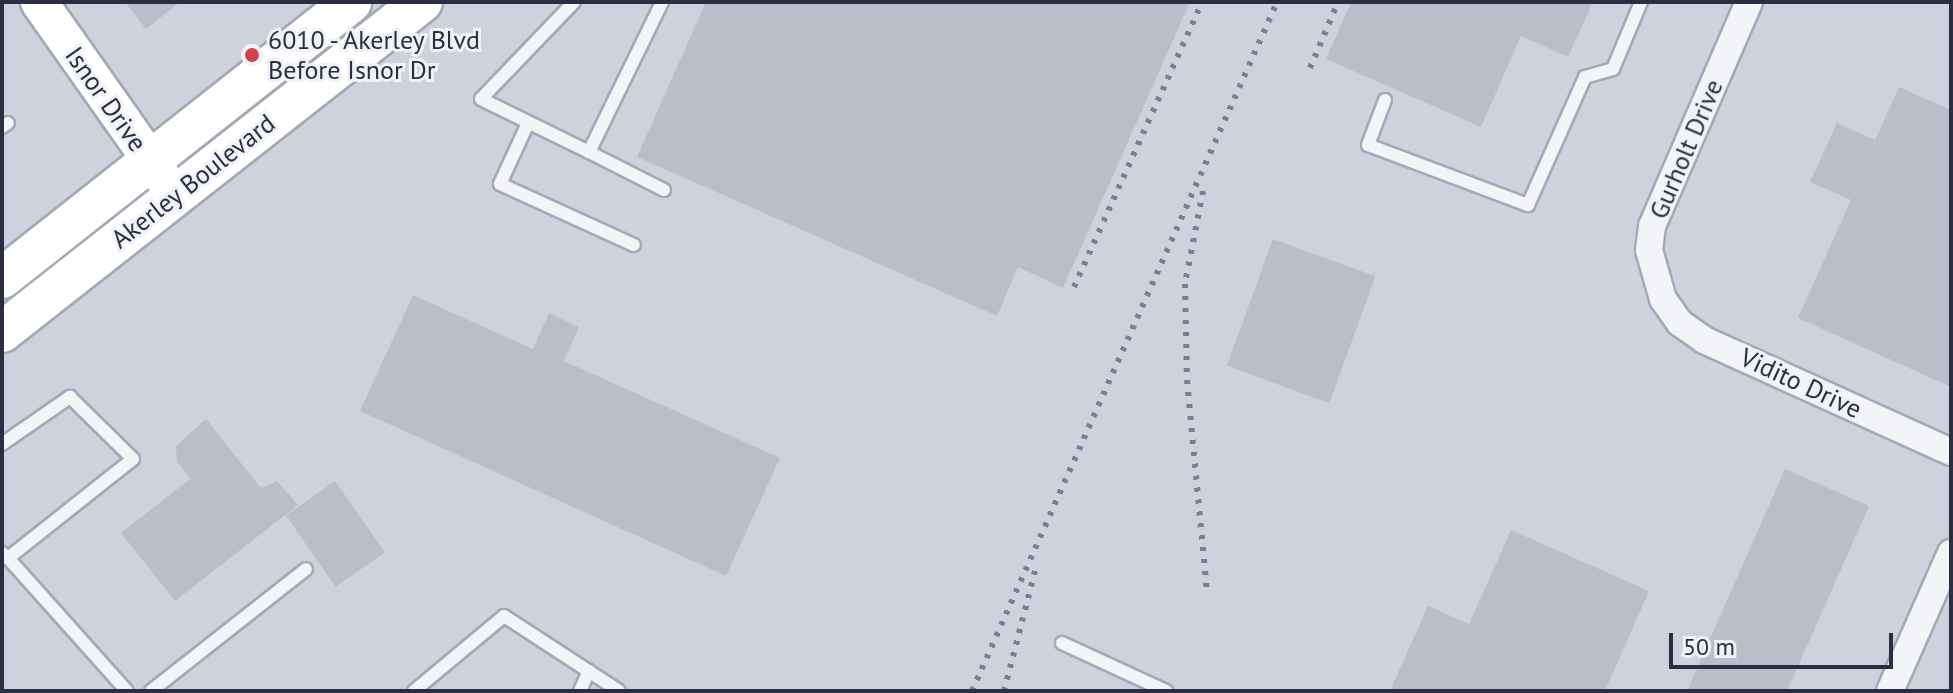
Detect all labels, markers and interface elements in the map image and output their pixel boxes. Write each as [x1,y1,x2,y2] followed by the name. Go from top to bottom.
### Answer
[268,24,486,86] place label: 6010 - Akerley Blvd Before Isnor Dr
[59,41,153,157] street label: Isnor Drive
[243,46,261,64] marker: 6010 - Akerley Blvd Before Isnor Dr
[1643,75,1729,223] street label: Gurholt Drive
[104,107,282,255] street label: Akerley Boulevard
[1735,341,1867,425] street label: Vidito Drive
[1673,617,1897,667] scale bar
[1683,631,1735,662] text: 50 m

